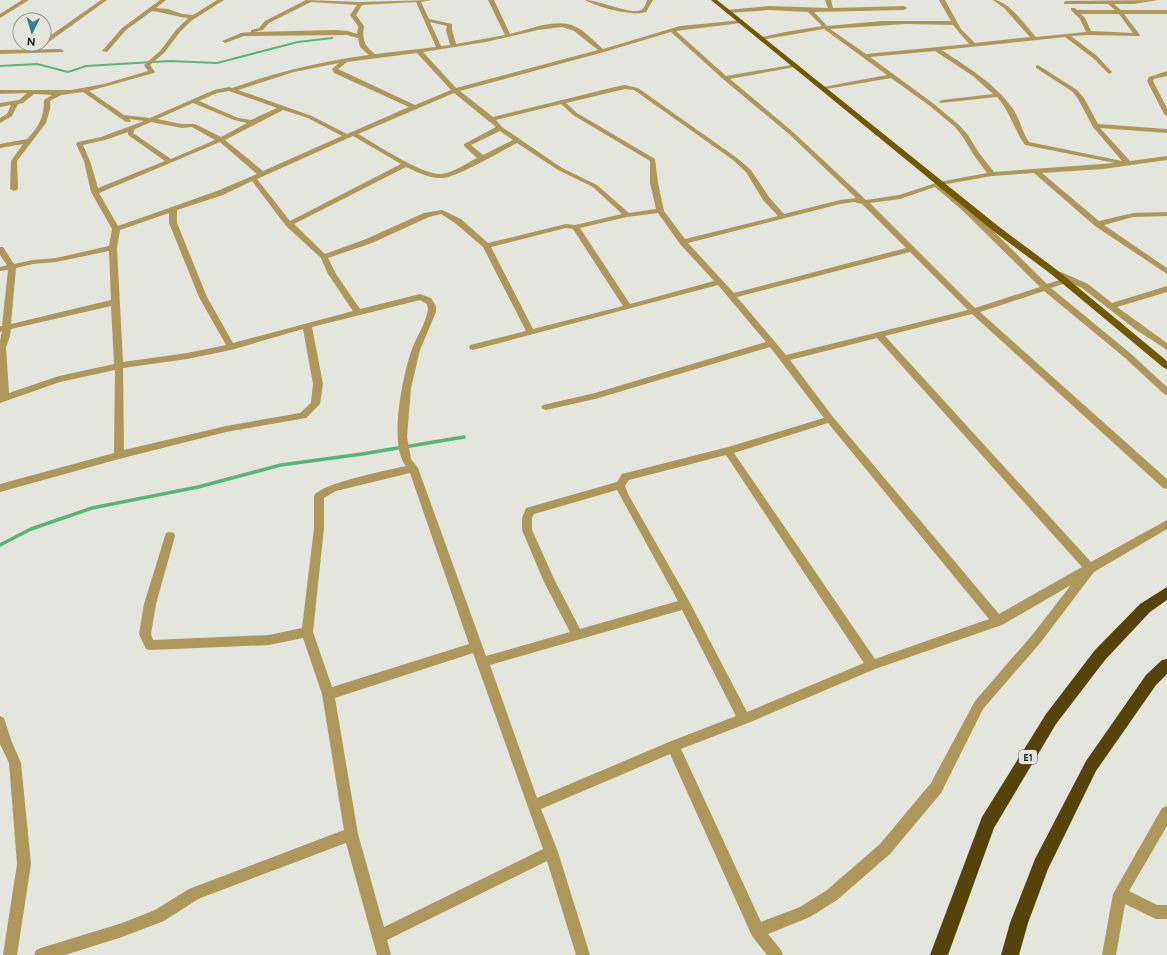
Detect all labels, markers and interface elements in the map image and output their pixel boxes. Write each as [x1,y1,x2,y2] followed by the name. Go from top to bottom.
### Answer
[12,12,52,52] north arrow
[26,35,36,48] text: N
[1019,750,1037,764] road number: E1

